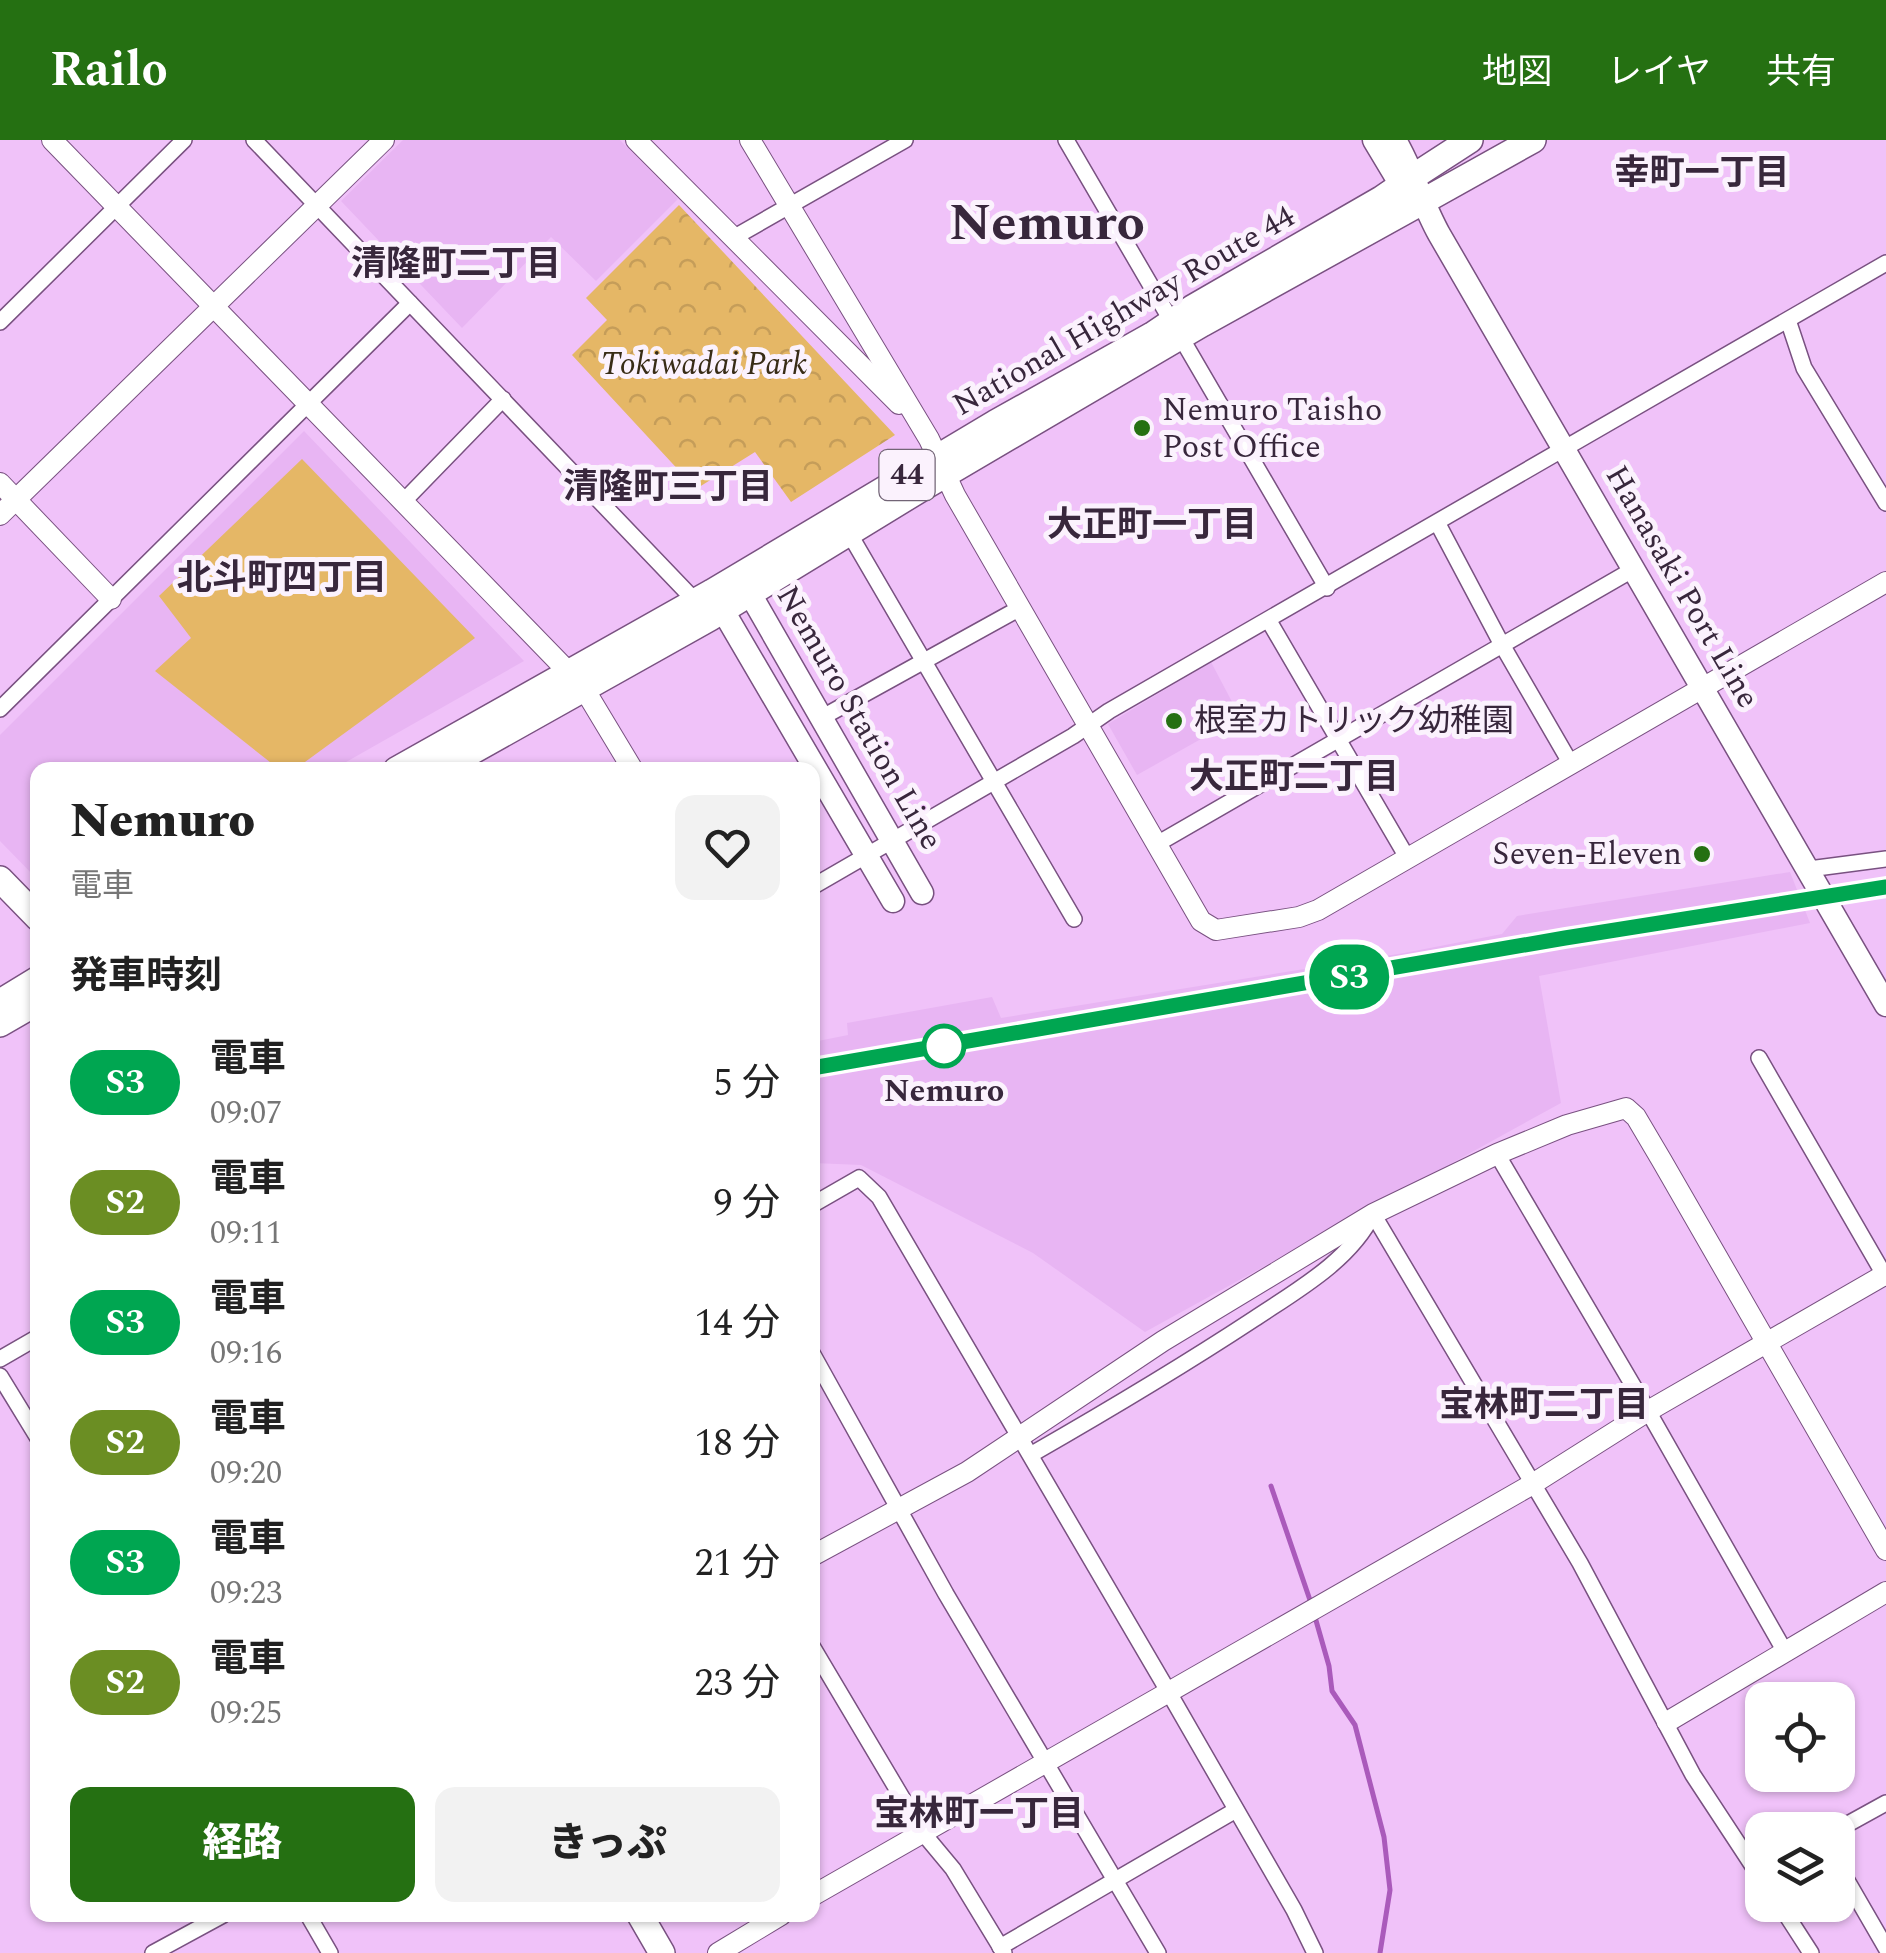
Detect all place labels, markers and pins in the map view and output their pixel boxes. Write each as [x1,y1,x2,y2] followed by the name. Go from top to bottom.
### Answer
[1162,386,1382,472] place label: Nemuro Taisho Post Office
[1131,417,1153,439] marker: Nemuro Taisho Post Office
[1194,697,1514,746] place label: 根室カトリック幼稚園
[1163,710,1185,732] marker: 根室カトリック幼稚園
[1492,830,1682,879] place label: Seven-Eleven
[1691,843,1713,865] marker: Seven-Eleven
[923,1025,965,1067] marker: Nemuro
[884,1067,1004,1116] place label: Nemuro

